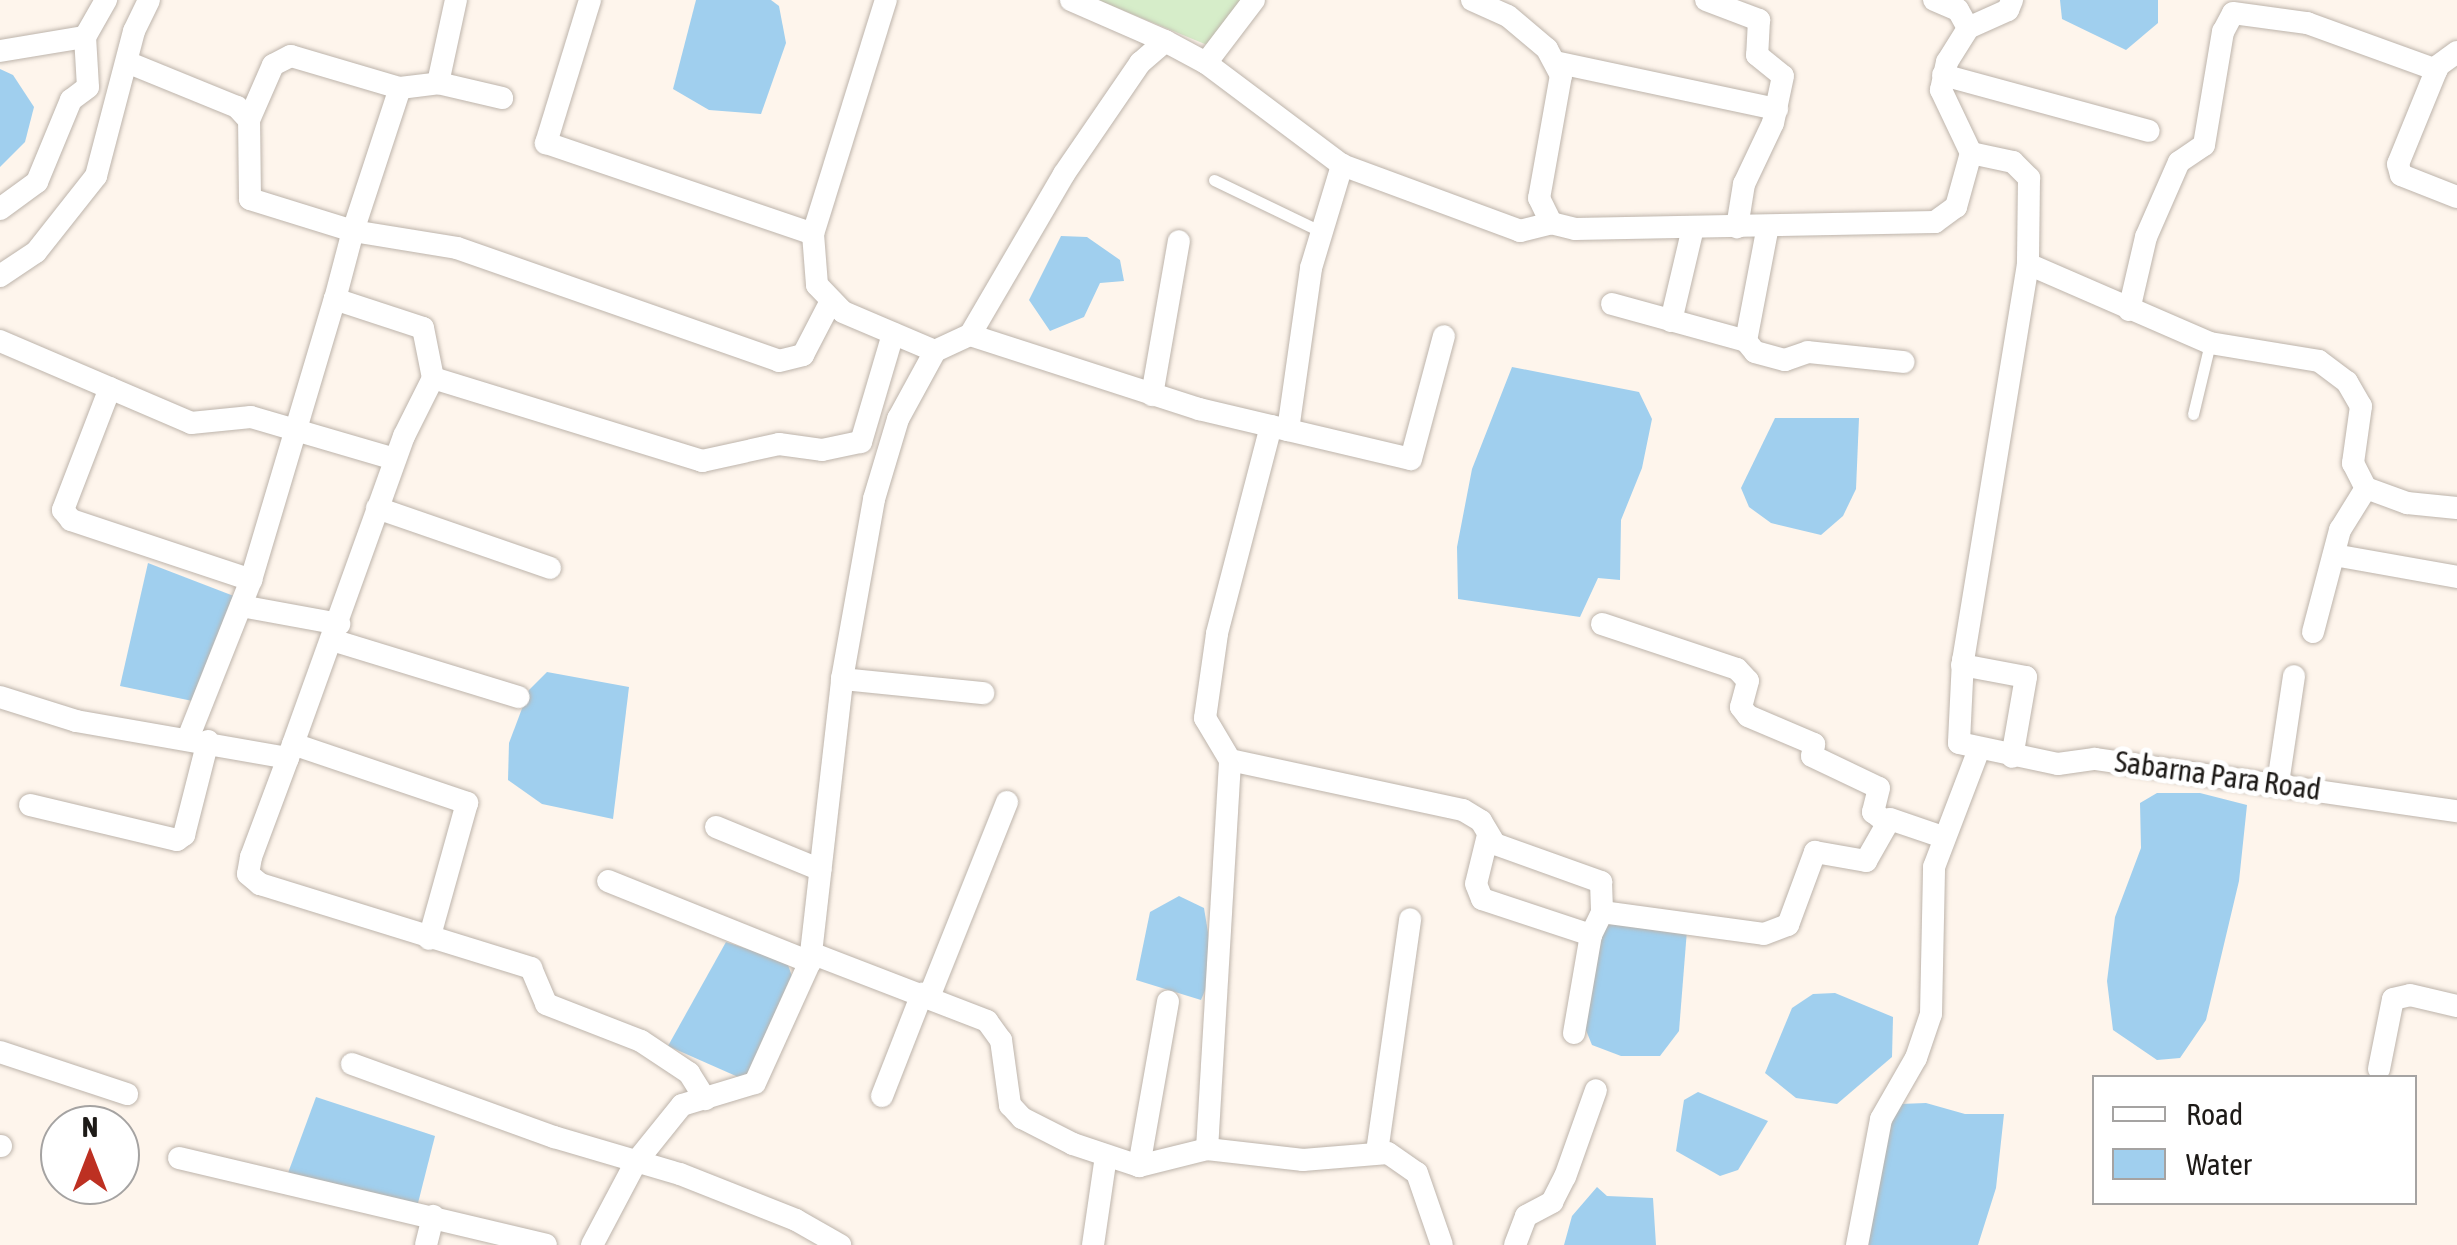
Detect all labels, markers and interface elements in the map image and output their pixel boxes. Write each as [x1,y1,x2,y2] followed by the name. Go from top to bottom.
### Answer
[2113,743,2323,807] street label: Sabarna Para Road
[2092,1075,2417,1205] legend
[2186,1097,2243,1131] text: Road
[40,1105,140,1205] north arrow
[82,1111,98,1143] text: N
[2186,1147,2252,1181] text: Water

